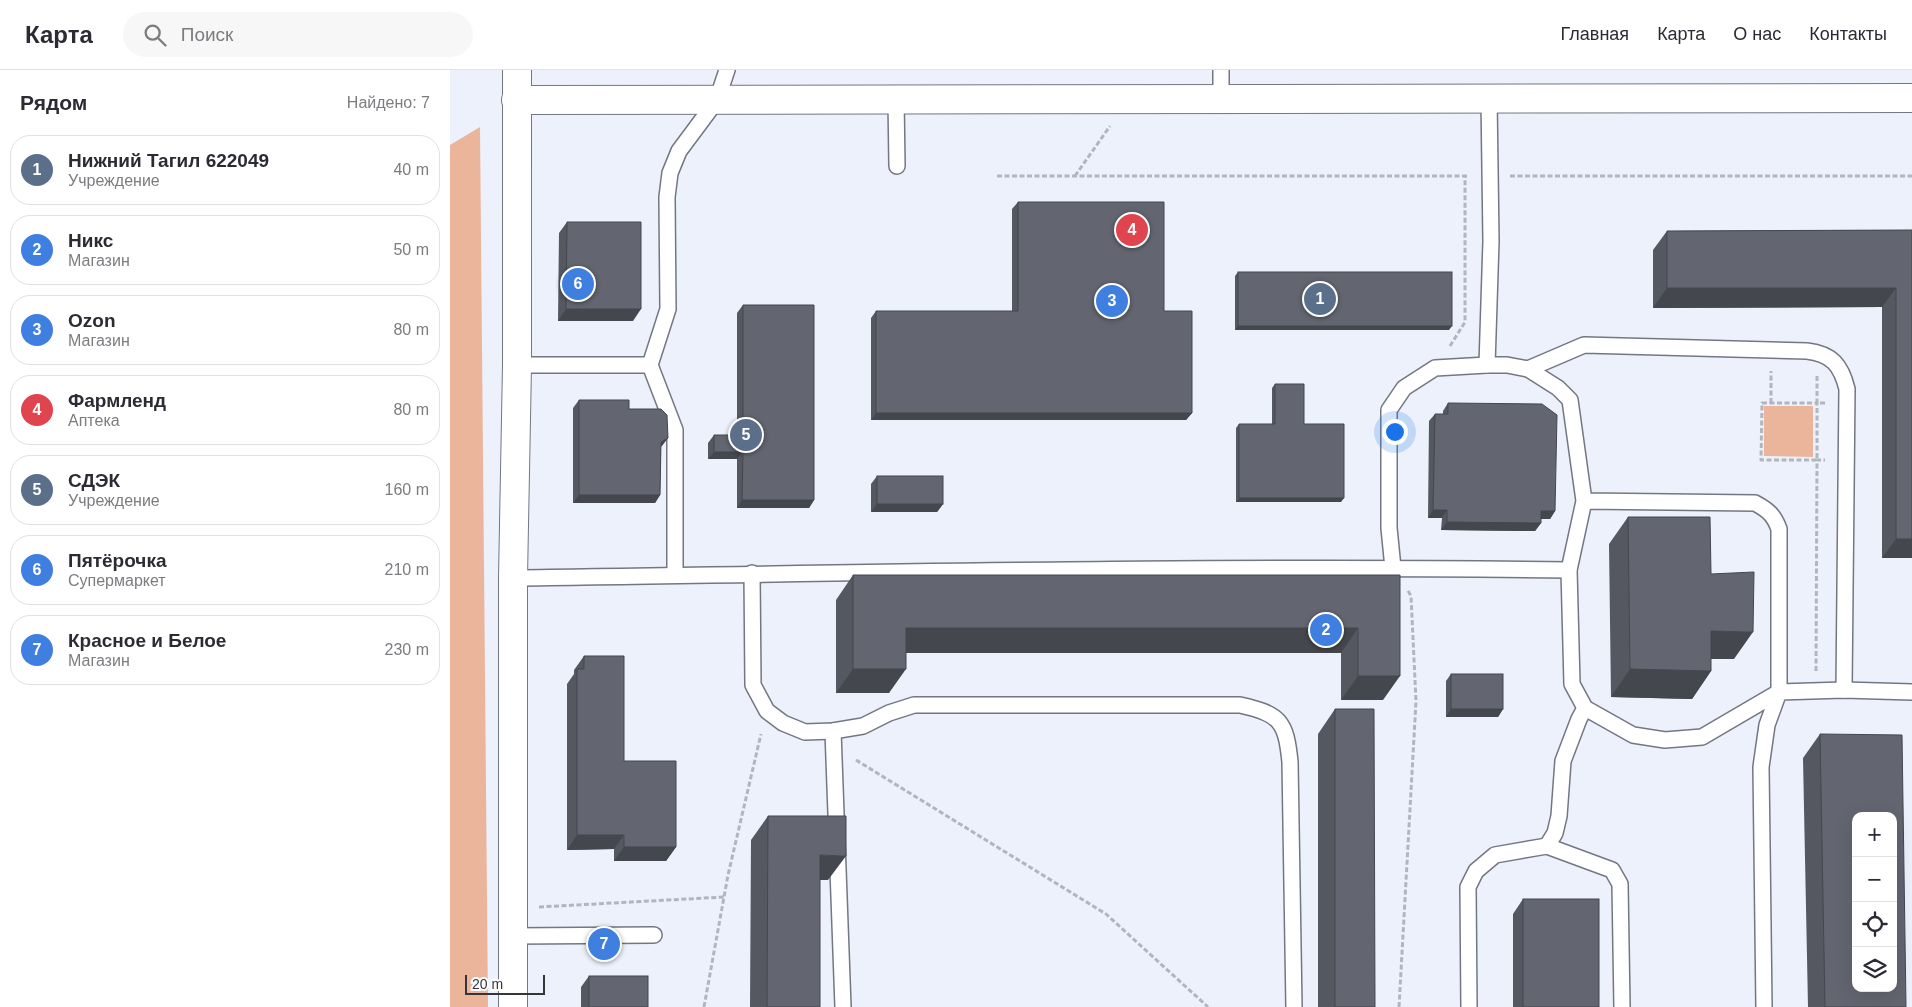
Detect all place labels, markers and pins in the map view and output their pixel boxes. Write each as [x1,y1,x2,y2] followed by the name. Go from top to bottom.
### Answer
[1116,211,1148,249] pin: 4
[562,265,594,303] pin: 6
[1304,280,1336,318] pin: 1
[1096,282,1128,320] pin: 3
[730,416,762,454] pin: 5
[1310,611,1342,649] pin: 2
[588,925,620,963] pin: 7

